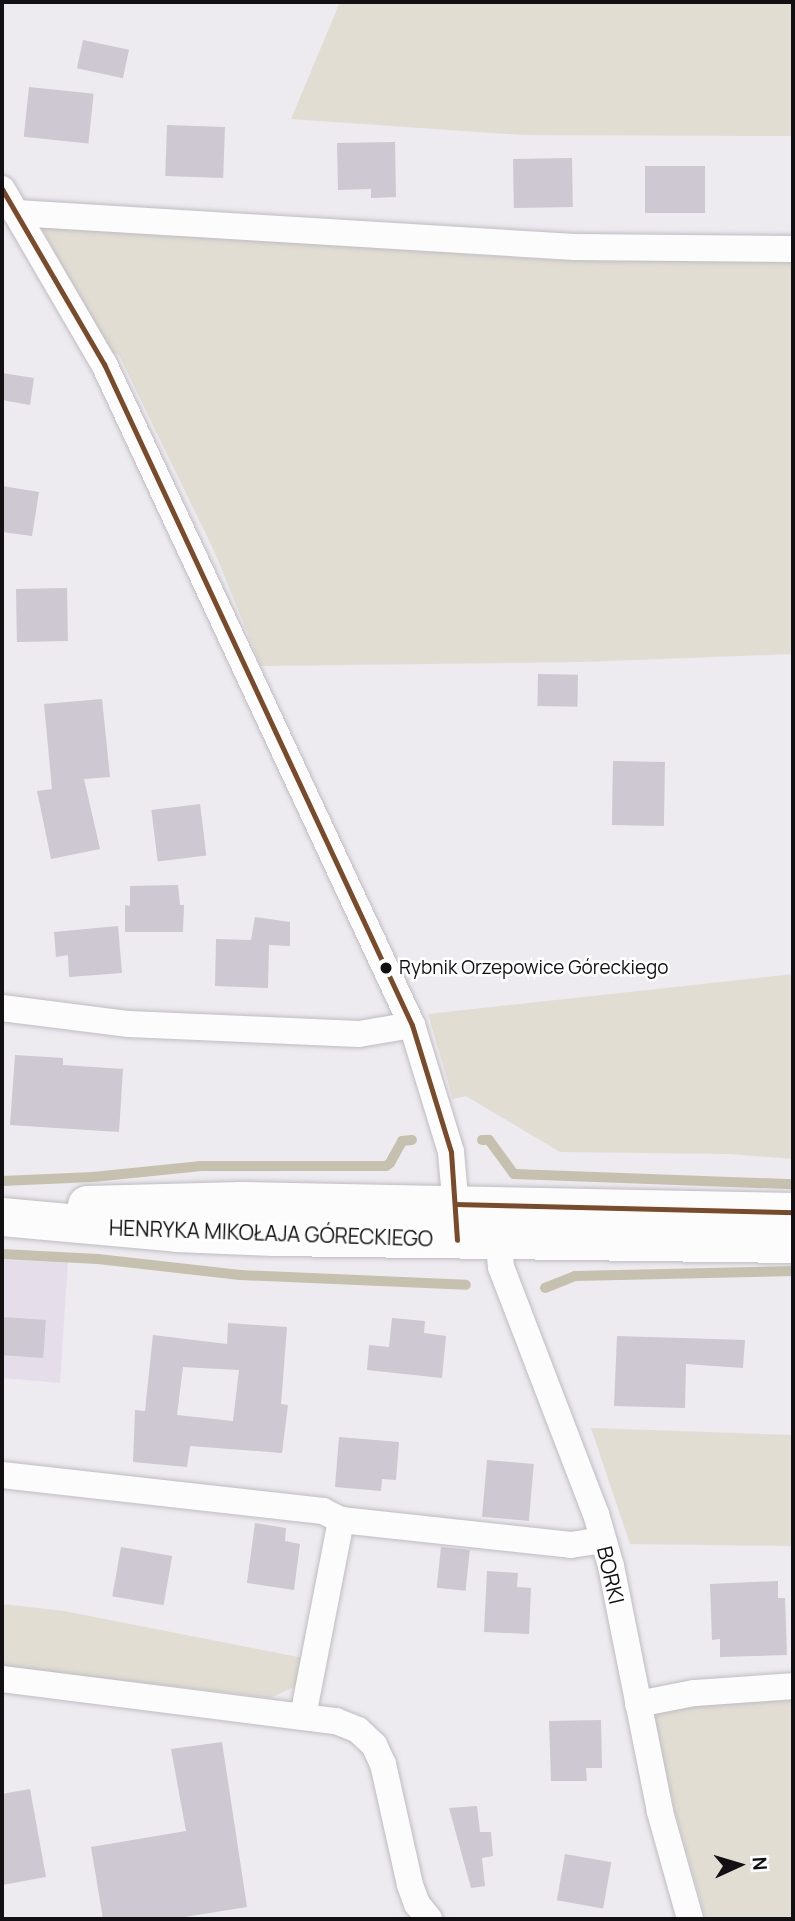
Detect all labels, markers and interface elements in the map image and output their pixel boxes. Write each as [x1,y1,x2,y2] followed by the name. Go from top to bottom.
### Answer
[399,957,669,979] place label: Rybnik Orzepowice Góreckiego
[379,961,393,975] marker: Rybnik Orzepowice Góreckiego
[109,1215,433,1251] street label: HENRYKA MIKOŁAJA GÓRECKIEGO
[592,1544,630,1606] street label: BORKI
[704,1830,774,1900] north arrow
[747,1856,773,1871] text: N

